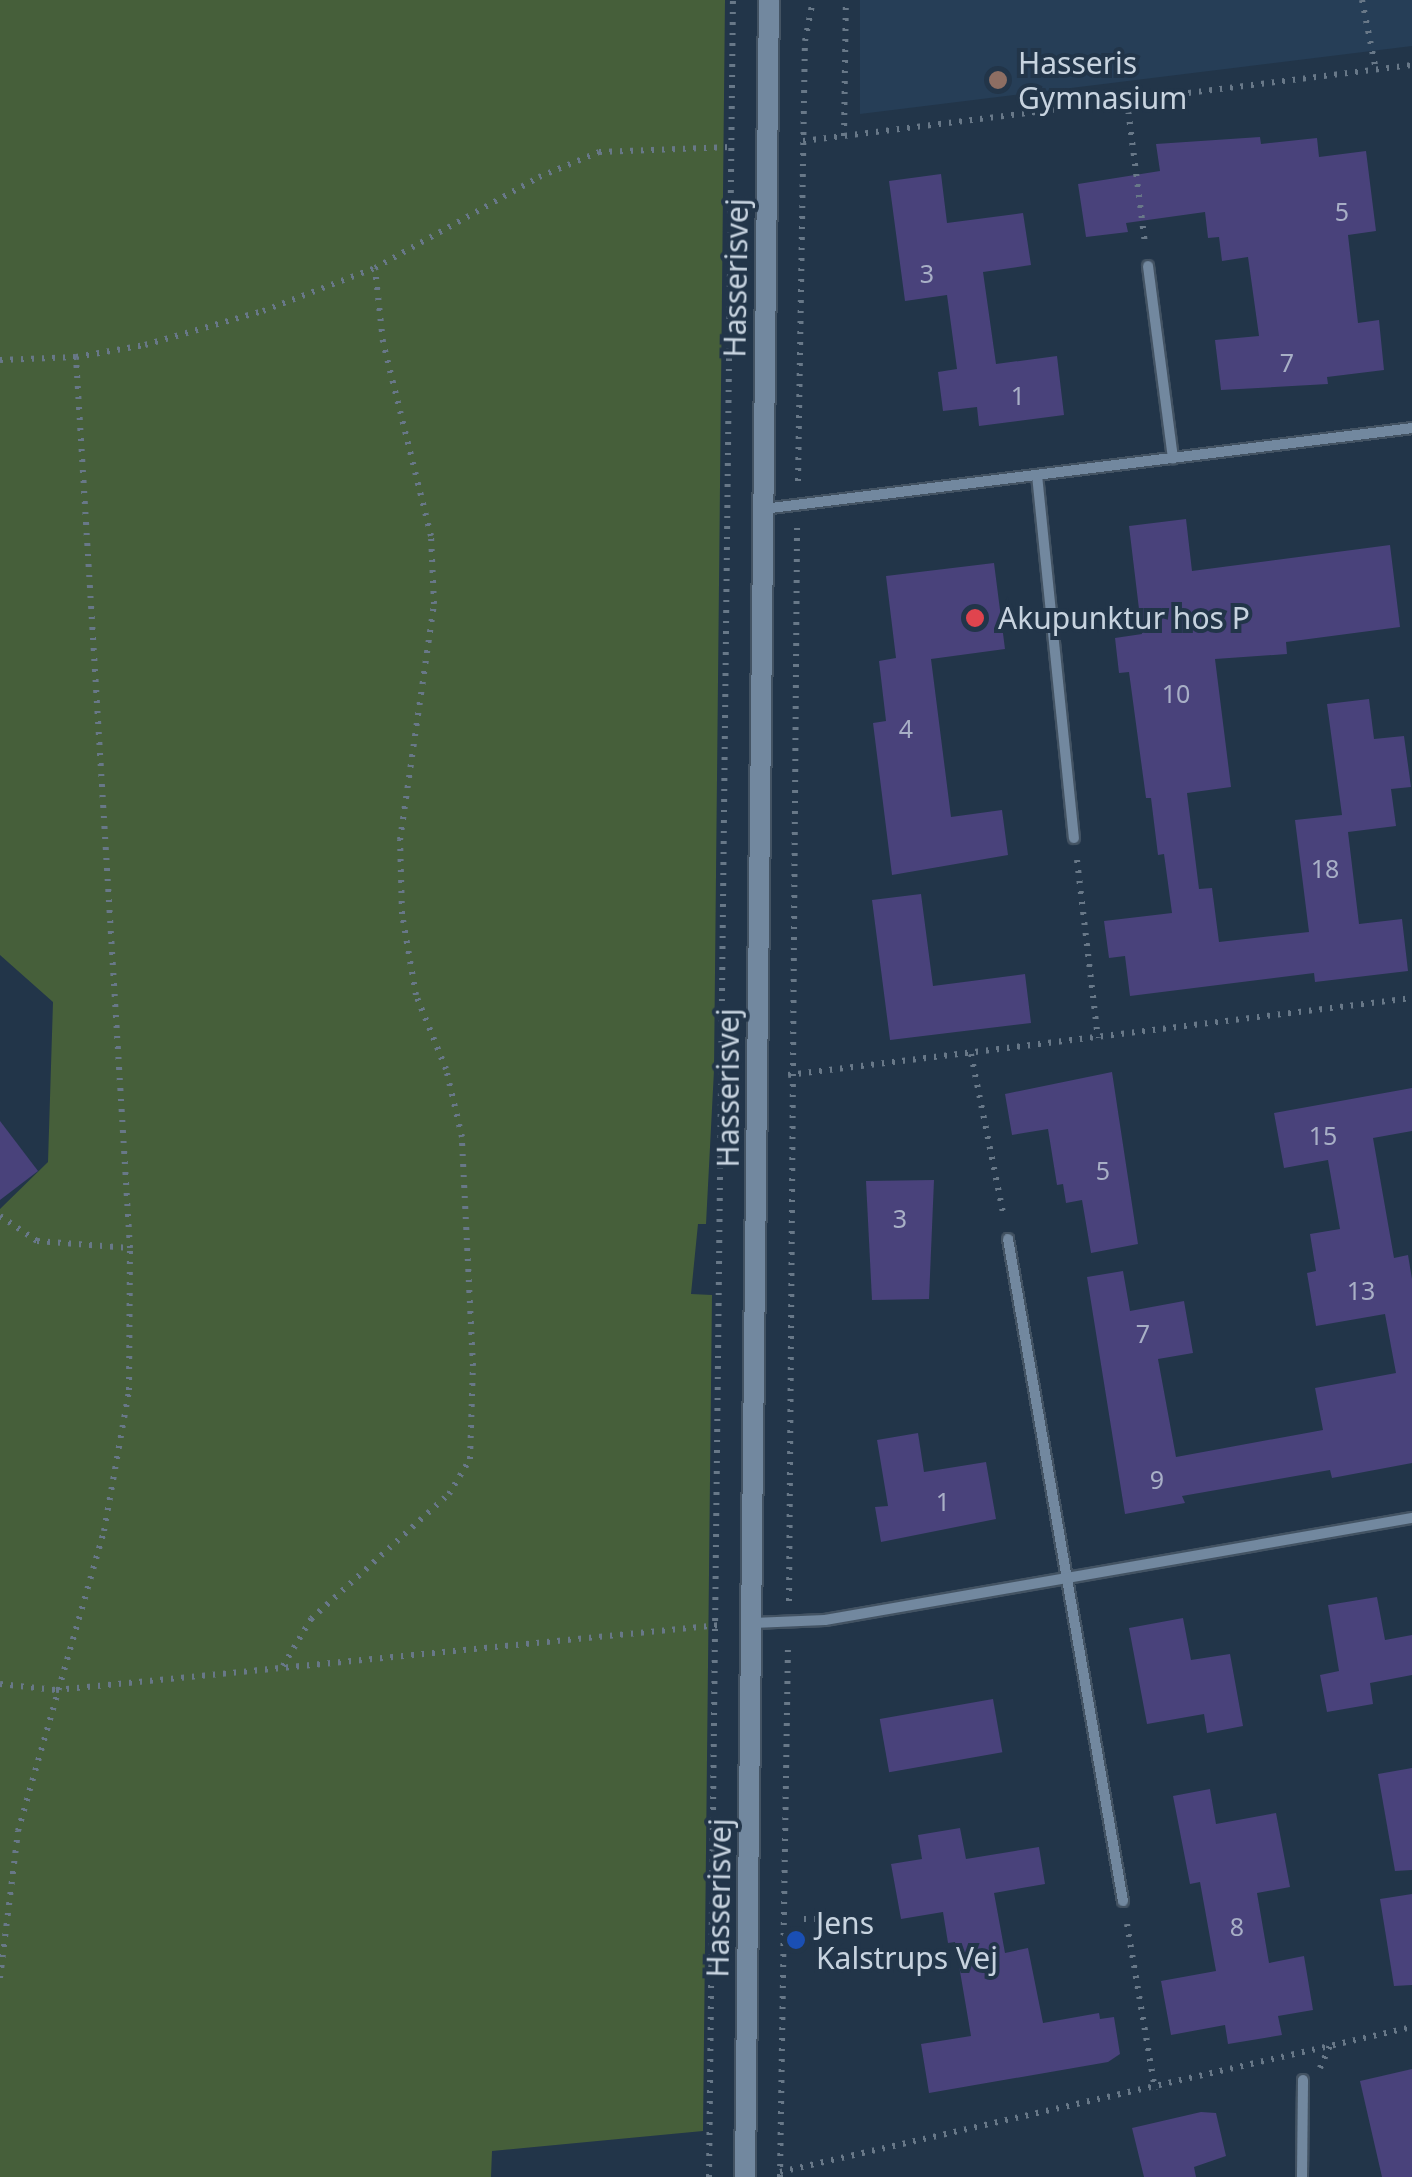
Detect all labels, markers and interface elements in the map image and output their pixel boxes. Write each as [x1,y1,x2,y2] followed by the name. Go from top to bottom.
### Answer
[1018,45,1187,116] place label: Hasseris Gymnasium
[987,69,1009,91] marker: Hasseris Gymnasium
[1335,196,1349,226] house number: 5
[717,198,755,358] street label: Hasserisvej
[920,258,934,288] house number: 3
[1280,347,1294,377] house number: 7
[1011,380,1025,410] house number: 1
[998,600,1250,636] place label: Akupunktur hos P
[962,605,988,631] marker: Akupunktur hos P
[1162,678,1190,708] house number: 10
[899,713,913,743] house number: 4
[1311,853,1339,883] house number: 18
[710,1008,746,1168] street label: Hasserisvej
[1309,1120,1337,1150] house number: 15
[1096,1155,1110,1185] house number: 5
[893,1203,907,1233] house number: 3
[1347,1275,1375,1305] house number: 13
[1136,1318,1150,1348] house number: 7
[1150,1464,1164,1494] house number: 9
[936,1486,950,1516] house number: 1
[700,1818,738,1978] street label: Hasserisvej
[816,1905,998,1976] place label: Jens Kalstrups Vej
[1230,1911,1244,1941] house number: 8
[785,1929,807,1951] marker: Jens Kalstrups Vej

